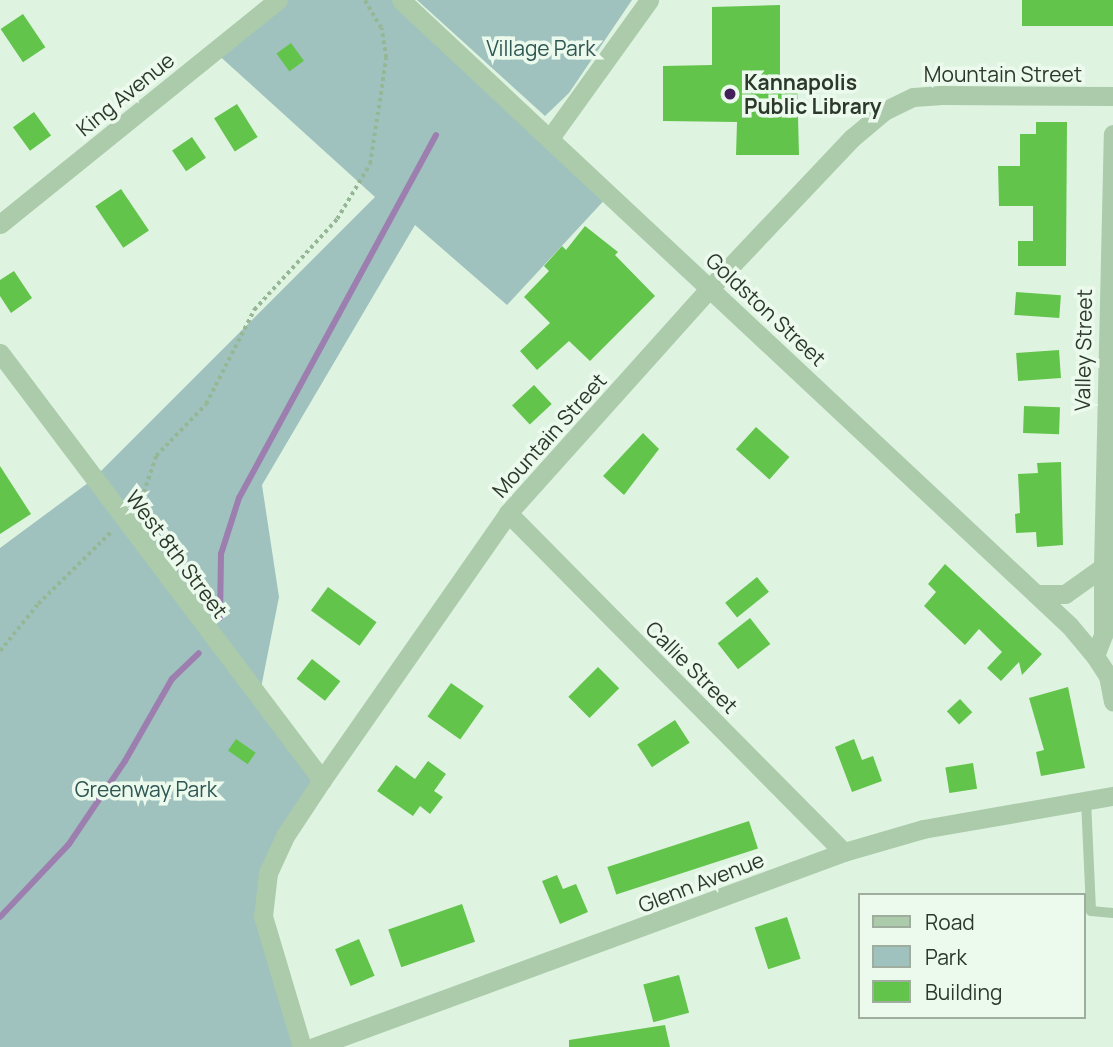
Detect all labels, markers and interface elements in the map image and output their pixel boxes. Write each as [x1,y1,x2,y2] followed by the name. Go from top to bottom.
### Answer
[486,35,596,61] park label: Village Park
[71,47,179,141] street label: King Avenue
[924,61,1082,87] street label: Mountain Street
[744,69,882,119] place label: Kannapolis Public Library
[722,86,738,102] marker: Kannapolis Public Library
[701,247,831,371] street label: Goldston Street
[1069,289,1097,411] street label: Valley Street
[487,368,611,502] street label: Mountain Street
[121,485,233,623] street label: West 8th Street
[641,616,743,718] street label: Callie Street
[75,776,217,802] park label: Greenway Park
[635,846,767,918] street label: Glenn Avenue
[858,893,1085,1019] legend
[925,908,975,936] text: Road
[925,943,967,971] text: Park
[925,978,1002,1006] text: Building

